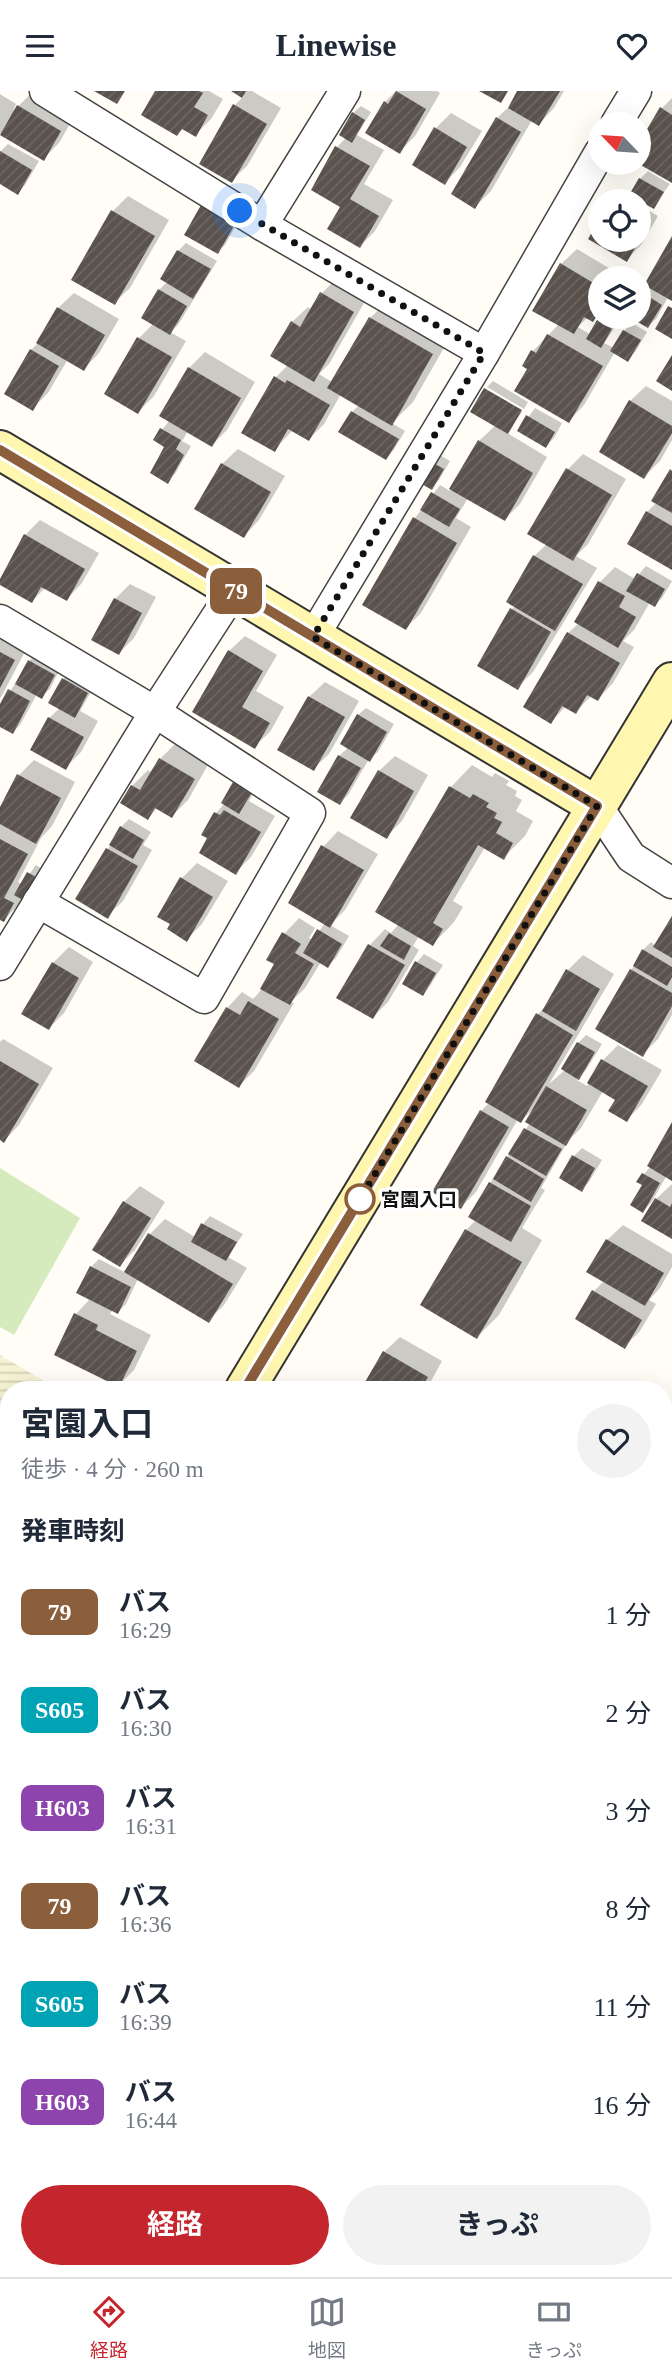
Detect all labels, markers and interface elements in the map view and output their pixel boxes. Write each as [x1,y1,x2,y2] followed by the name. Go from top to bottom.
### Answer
[21,27,59,65] icon: menu
[276,27,396,63] text: Linewise
[613,27,651,65] icon: heart
[588,112,651,175] north arrow
[588,112,651,329] map controls
[588,189,651,252] button: locate
[222,193,257,228] your location
[588,266,651,329] button: layers
[204,568,268,614] line badge: 79
[224,578,248,604] text: 79
[345,1184,375,1214] marker: 宮園入口
[381,1189,457,1210] place label: 宮園入口
[577,1404,651,1478] button: heart
[21,1406,153,1442] text: 宮園入口
[21,1457,204,1482] text: 徒歩 · 4 分 · 260 m
[21,1517,125,1546] text: 発車時刻
[119,1588,171,1617] text: バス
[48,1599,72,1625] text: 79
[605,1601,651,1630] text: 1 分
[119,1618,171,1643] text: 16:29
[119,1686,171,1715] text: バス
[35,1697,84,1723] text: S605
[605,1699,651,1728] text: 2 分
[119,1716,172,1741] text: 16:30
[125,1784,177,1813] text: バス
[35,1795,90,1821] text: H603
[605,1797,651,1826] text: 3 分
[125,1814,177,1839] text: 16:31
[119,1882,171,1911] text: バス
[48,1893,72,1919] text: 79
[605,1895,651,1924] text: 8 分
[119,1912,171,1937] text: 16:36
[119,1980,171,2009] text: バス
[35,1991,84,2017] text: S605
[593,1993,651,2022] text: 11 分
[119,2010,172,2035] text: 16:39
[125,2078,177,2107] text: バス
[35,2089,90,2115] text: H603
[592,2091,651,2120] text: 16 分
[125,2108,177,2133] text: 16:44
[21,2185,329,2265] button: 経路
[343,2185,651,2265] button: きっぷ
[90,2293,128,2362] tab: 経路
[308,2293,346,2362] tab: 地図
[526,2293,582,2362] tab: きっぷ

